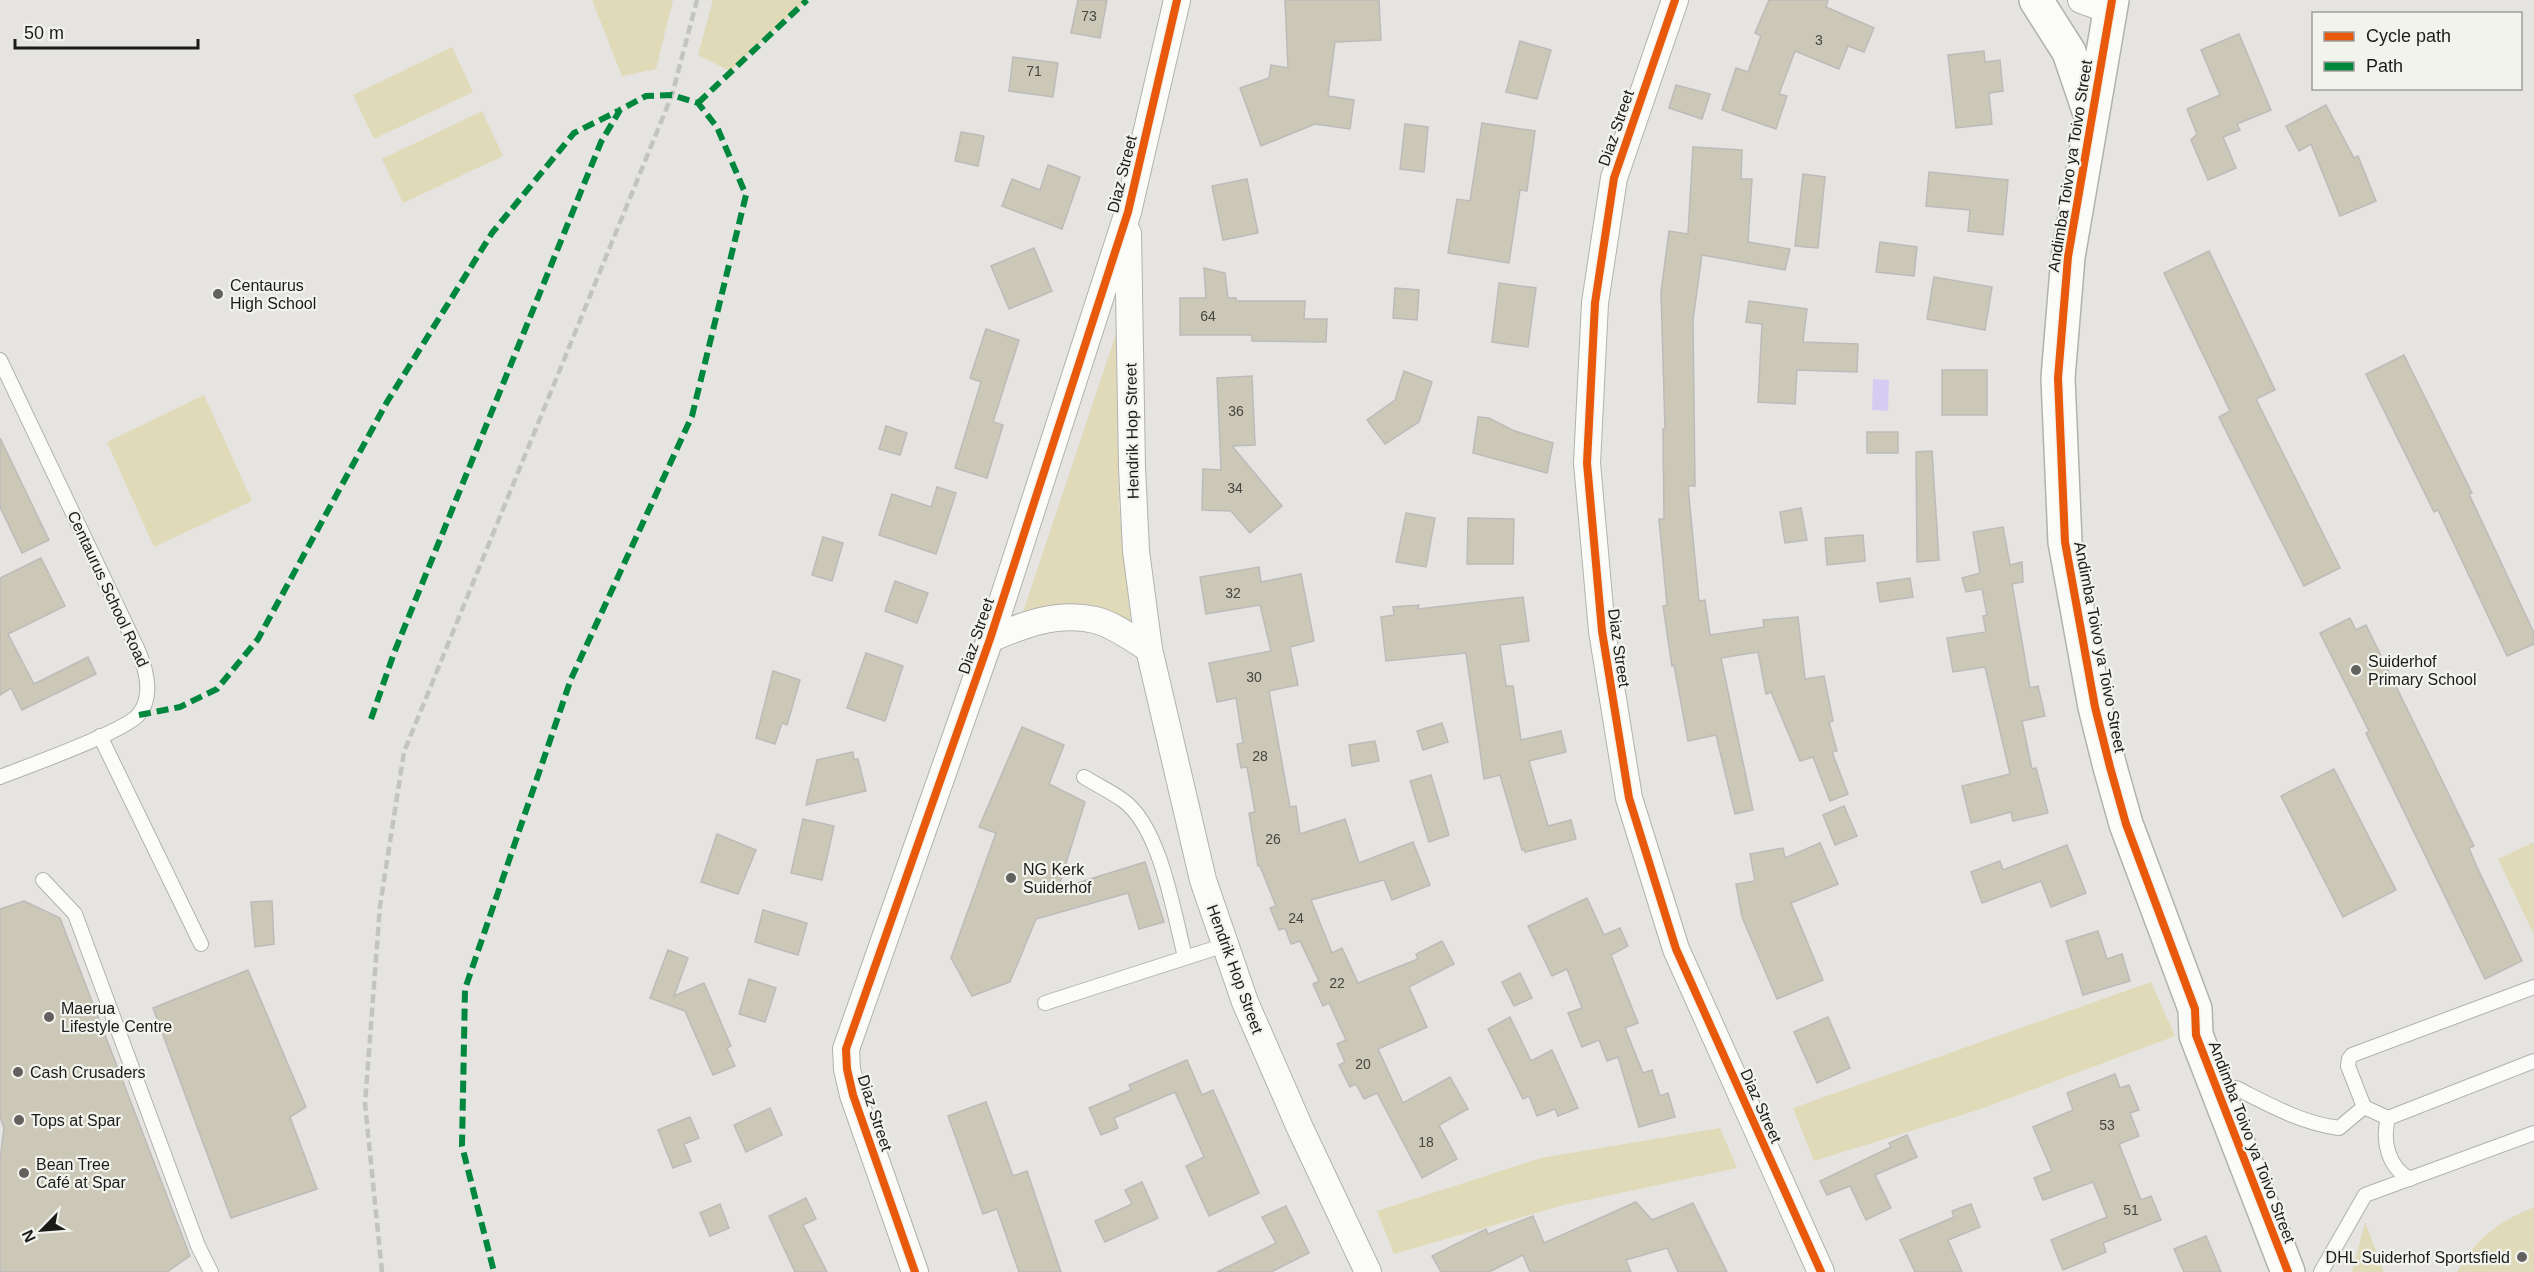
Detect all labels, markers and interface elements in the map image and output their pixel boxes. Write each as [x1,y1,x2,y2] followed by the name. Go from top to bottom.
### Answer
[1081,8,1097,24] house number: 73
[15,12,198,50] scale bar
[2312,12,2522,90] legend
[24,23,64,43] text: 50 m
[2366,26,2451,46] text: Cycle path
[1815,32,1823,48] house number: 3
[2366,56,2403,76] text: Path
[2045,58,2095,273] street label: Andimba Toivo ya Toivo Street
[1026,63,1042,79] house number: 71
[1595,87,1637,168] street label: Diaz Street
[1104,133,1140,214] street label: Diaz Street
[230,277,316,312] place label: Centaurus High School
[211,287,225,301] marker: Centaurus High School
[1200,308,1216,324] house number: 64
[1122,362,1142,499] street label: Hendrik Hop Street
[1228,403,1244,419] house number: 36
[1227,480,1243,496] house number: 34
[64,508,152,670] street label: Centaurus School Road
[2071,540,2129,755] street label: Andimba Toivo ya Toivo Street
[1225,585,1241,601] house number: 32
[955,595,997,676] street label: Diaz Street
[1605,608,1633,689] street label: Diaz Street
[2368,653,2476,688] place label: Suiderhof Primary School
[2349,663,2363,677] marker: Suiderhof Primary School
[1246,669,1262,685] house number: 30
[1252,748,1268,764] house number: 28
[1265,831,1281,847] house number: 26
[1023,861,1092,896] place label: NG Kerk Suiderhof
[1004,871,1018,885] marker: NG Kerk Suiderhof
[1204,902,1266,1036] street label: Hendrik Hop Street
[1288,910,1304,926] house number: 24
[1329,975,1345,991] house number: 22
[61,1000,172,1035] place label: Maerua Lifestyle Centre
[42,1010,56,1024] marker: Maerua Lifestyle Centre
[2206,1039,2299,1246] street label: Andimba Toivo ya Toivo Street
[1355,1056,1371,1072] house number: 20
[30,1064,146,1081] place label: Cash Crusaders
[11,1065,25,1079] marker: Cash Crusaders
[1737,1066,1785,1146] street label: Diaz Street
[855,1073,895,1154] street label: Diaz Street
[31,1112,122,1129] place label: Tops at Spar
[12,1113,26,1127] marker: Tops at Spar
[2099,1117,2115,1133] house number: 53
[1418,1134,1434,1150] house number: 18
[36,1156,127,1191] place label: Bean Tree Café at Spar
[17,1166,31,1180] marker: Bean Tree Café at Spar
[12,1200,72,1260] north arrow
[2123,1202,2139,1218] house number: 51
[19,1227,39,1245] text: N
[2326,1249,2510,1266] place label: DHL Suiderhof Sportsfield
[2515,1250,2529,1264] marker: DHL Suiderhof Sportsfield

